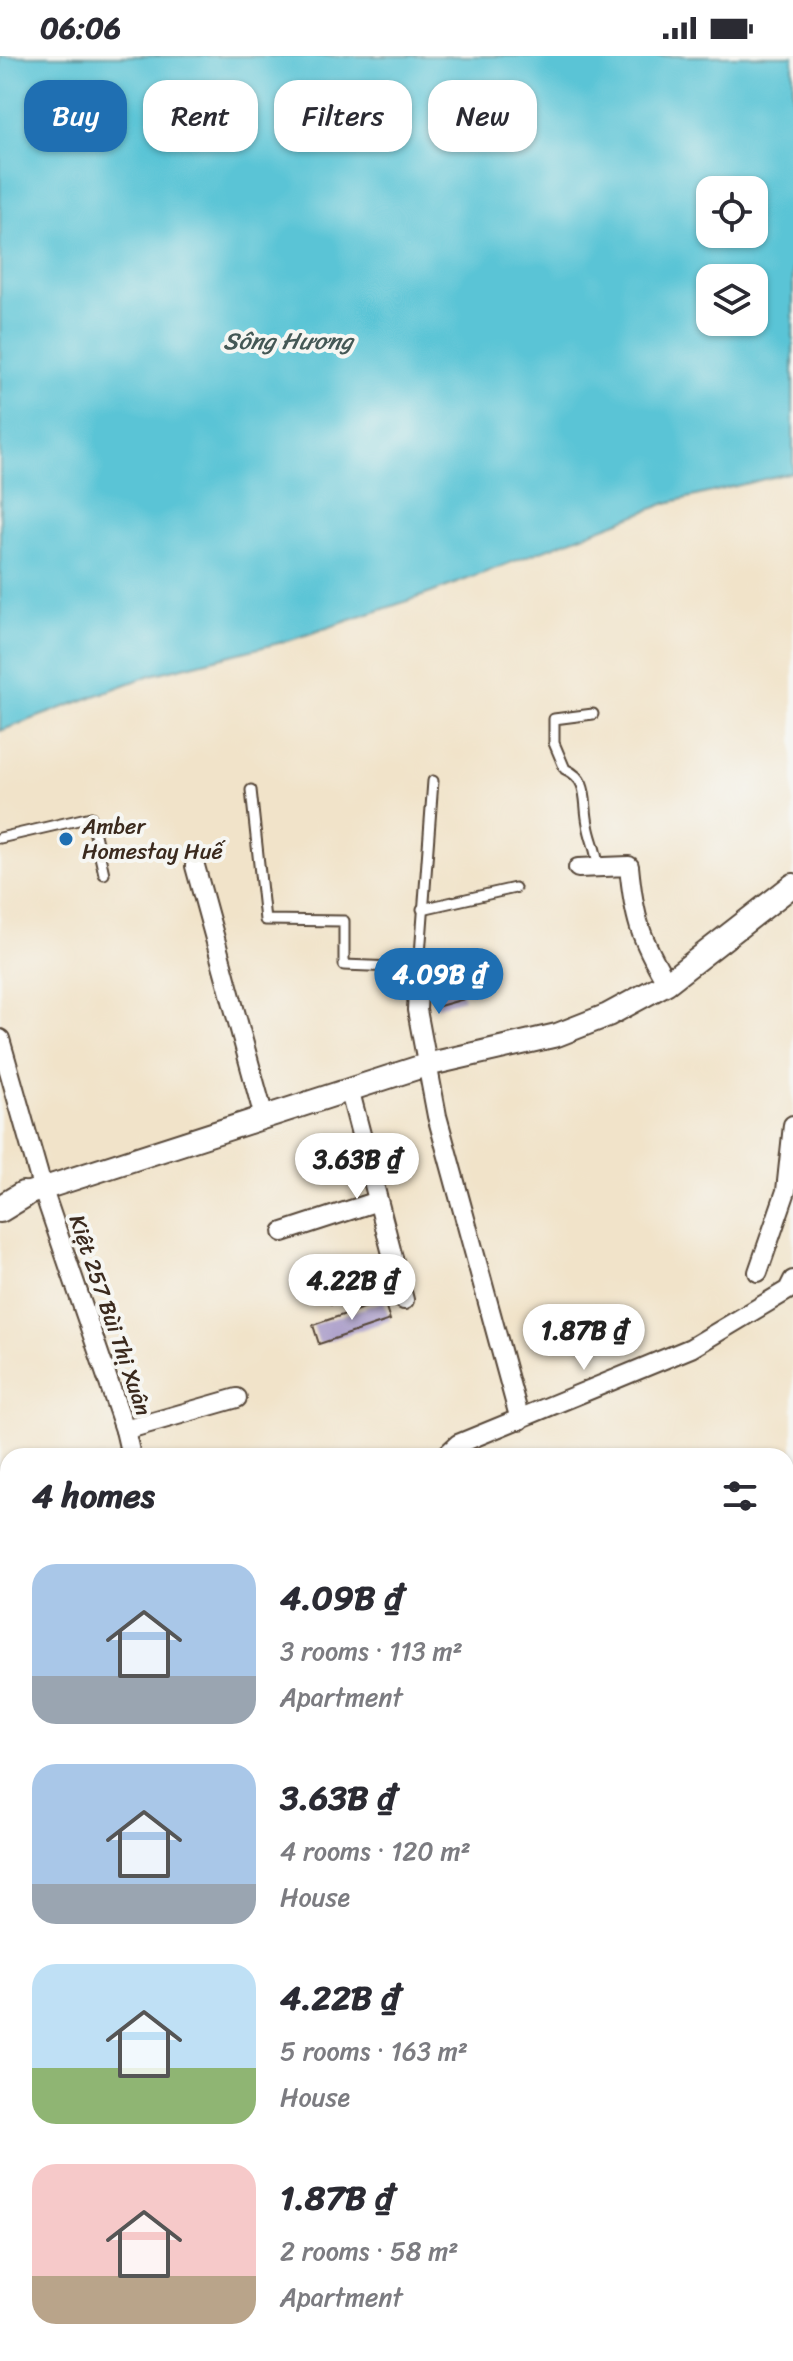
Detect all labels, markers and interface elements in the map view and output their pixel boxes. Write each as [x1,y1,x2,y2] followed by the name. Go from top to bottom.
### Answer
[40,1,121,55] text: 06:06
[24,80,127,152] chip: Buy
[143,80,258,152] chip: Rent
[274,80,412,152] chip: Filters
[428,80,537,152] chip: New
[696,176,768,336] map controls
[696,176,768,248] button: locate
[696,264,768,336] button: layers
[223,320,356,362] water label: Sông Hương
[81,807,226,871] place label: Amber Homestay Huế
[57,830,75,848] marker: Amber Homestay Huế
[365,948,513,1016] pin: 4.09B ₫
[392,951,486,997] text: 4.09B ₫
[283,1133,431,1201] pin: 3.63B ₫
[313,1136,401,1182] text: 3.63B ₫
[58,1209,163,1421] street label: Kiệt 257 Bùi Thị Xuân
[278,1254,426,1322] pin: 4.22B ₫
[307,1257,397,1303] text: 4.22B ₫
[510,1304,658,1372] pin: 1.87B ₫
[541,1307,627,1353] text: 1.87B ₫
[32,1466,155,1526] text: 4 homes
[718,1474,762,1518] icon: filters
[280,1568,402,1628] text: 4.09B ₫
[96,1596,192,1692] icon: home
[280,1628,463,1674] text: 3 rooms · 113 m²
[280,1674,403,1720] text: Apartment
[280,1768,395,1828] text: 3.63B ₫
[96,1796,192,1892] icon: home
[280,1828,471,1874] text: 4 rooms · 120 m²
[280,1874,350,1920] text: House
[280,1968,399,2028] text: 4.22B ₫
[96,1996,192,2092] icon: home
[280,2028,468,2074] text: 5 rooms · 163 m²
[280,2074,350,2120] text: House
[280,2168,393,2228] text: 1.87B ₫
[96,2196,192,2292] icon: home
[280,2228,458,2274] text: 2 rooms · 58 m²
[280,2274,403,2320] text: Apartment

